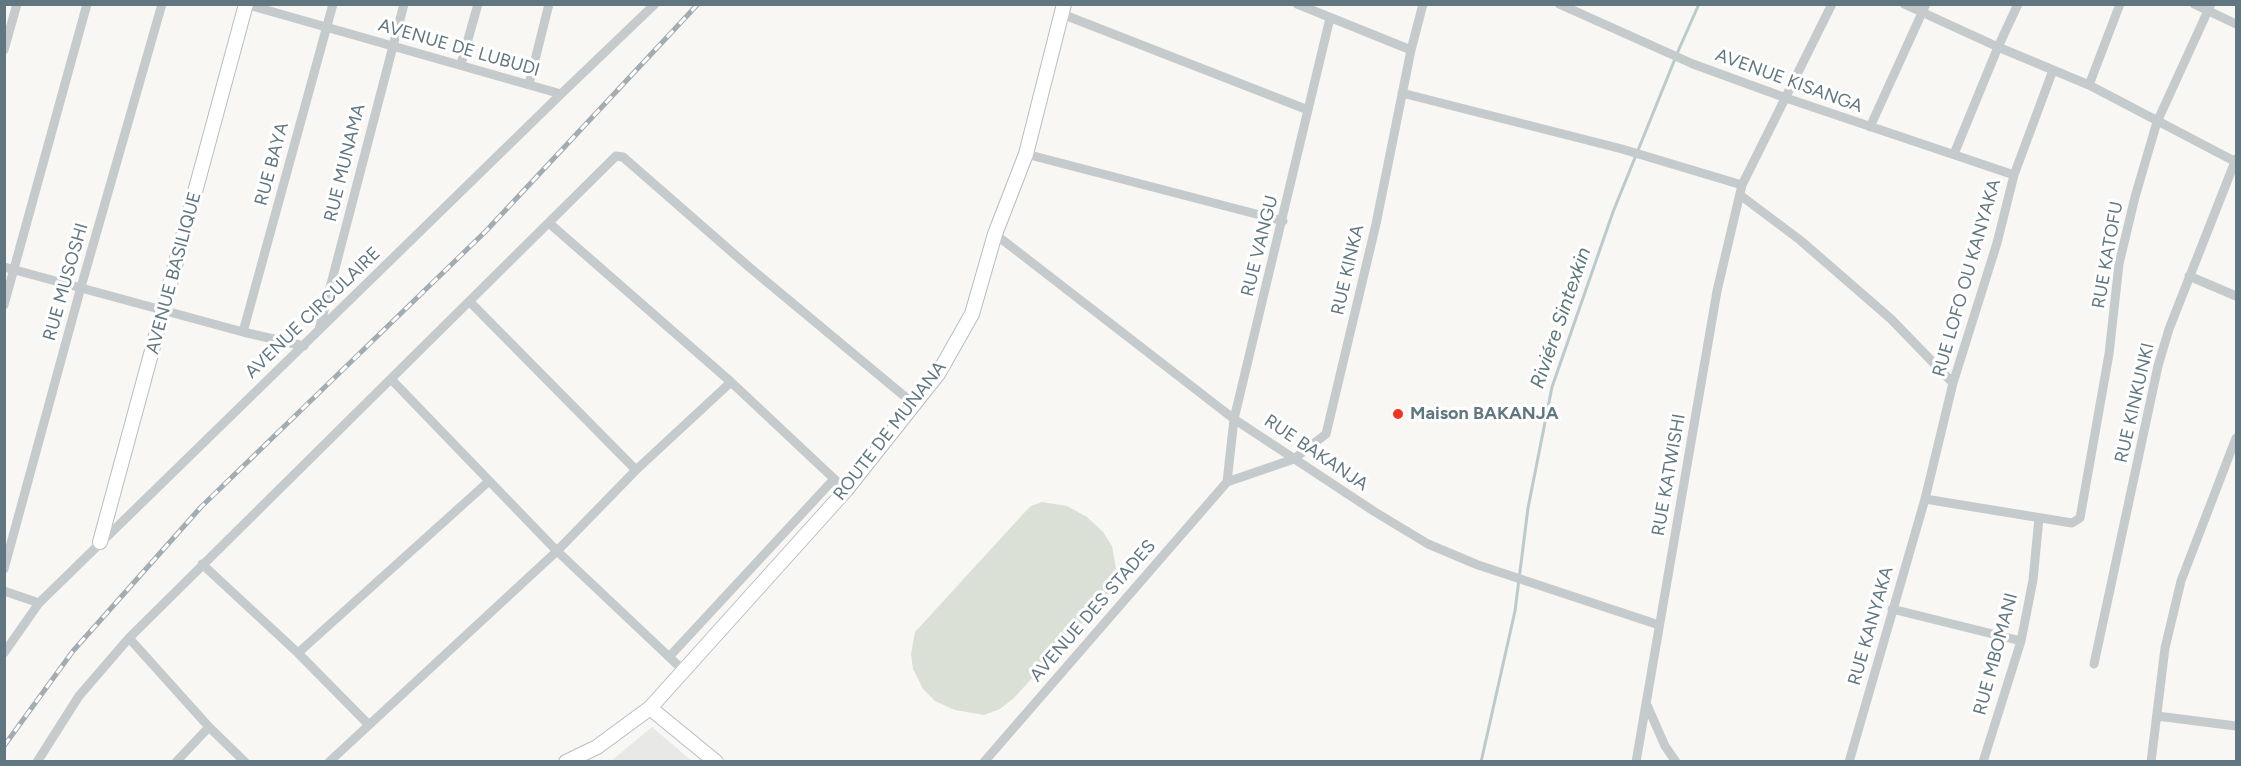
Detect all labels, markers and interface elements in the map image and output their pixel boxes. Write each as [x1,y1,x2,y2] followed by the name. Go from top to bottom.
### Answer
[376,15,542,81] street label: AVENUE DE LUBUDI
[1712,44,1866,118] street label: AVENUE KISANGA
[320,102,370,224] street label: RUE MUNAMA
[251,120,293,208] street label: RUE BAYA
[1928,177,2006,379] street label: RUE LOFO OU KANYAKA
[142,190,206,356] street label: AVENUE BASILIQUE
[1237,193,1283,299] street label: RUE VANGU
[2088,200,2128,310] street label: RUE KATOFU
[39,221,93,343] street label: RUE MUSOSHI
[1327,223,1369,317] street label: RUE KINKA
[241,243,385,383] street label: AVENUE CIRCULAIRE
[1526,244,1596,392] water label: Riviére Sintexkin
[2111,341,2159,465] street label: RUE KINKUNKI
[829,357,951,505] street label: ROUTE DE MUNANA
[1410,403,1558,425] place label: Maison BAKANJA
[1391,407,1405,421] marker: Maison BAKANJA
[1260,410,1372,496] street label: RUE BAKANJA
[1648,412,1690,538] street label: RUE KATWISHI
[1026,536,1160,686] street label: AVENUE DES STADES
[1844,564,1898,688] street label: RUE KANYAKA
[1969,591,2023,717] street label: RUE MBOMANI

